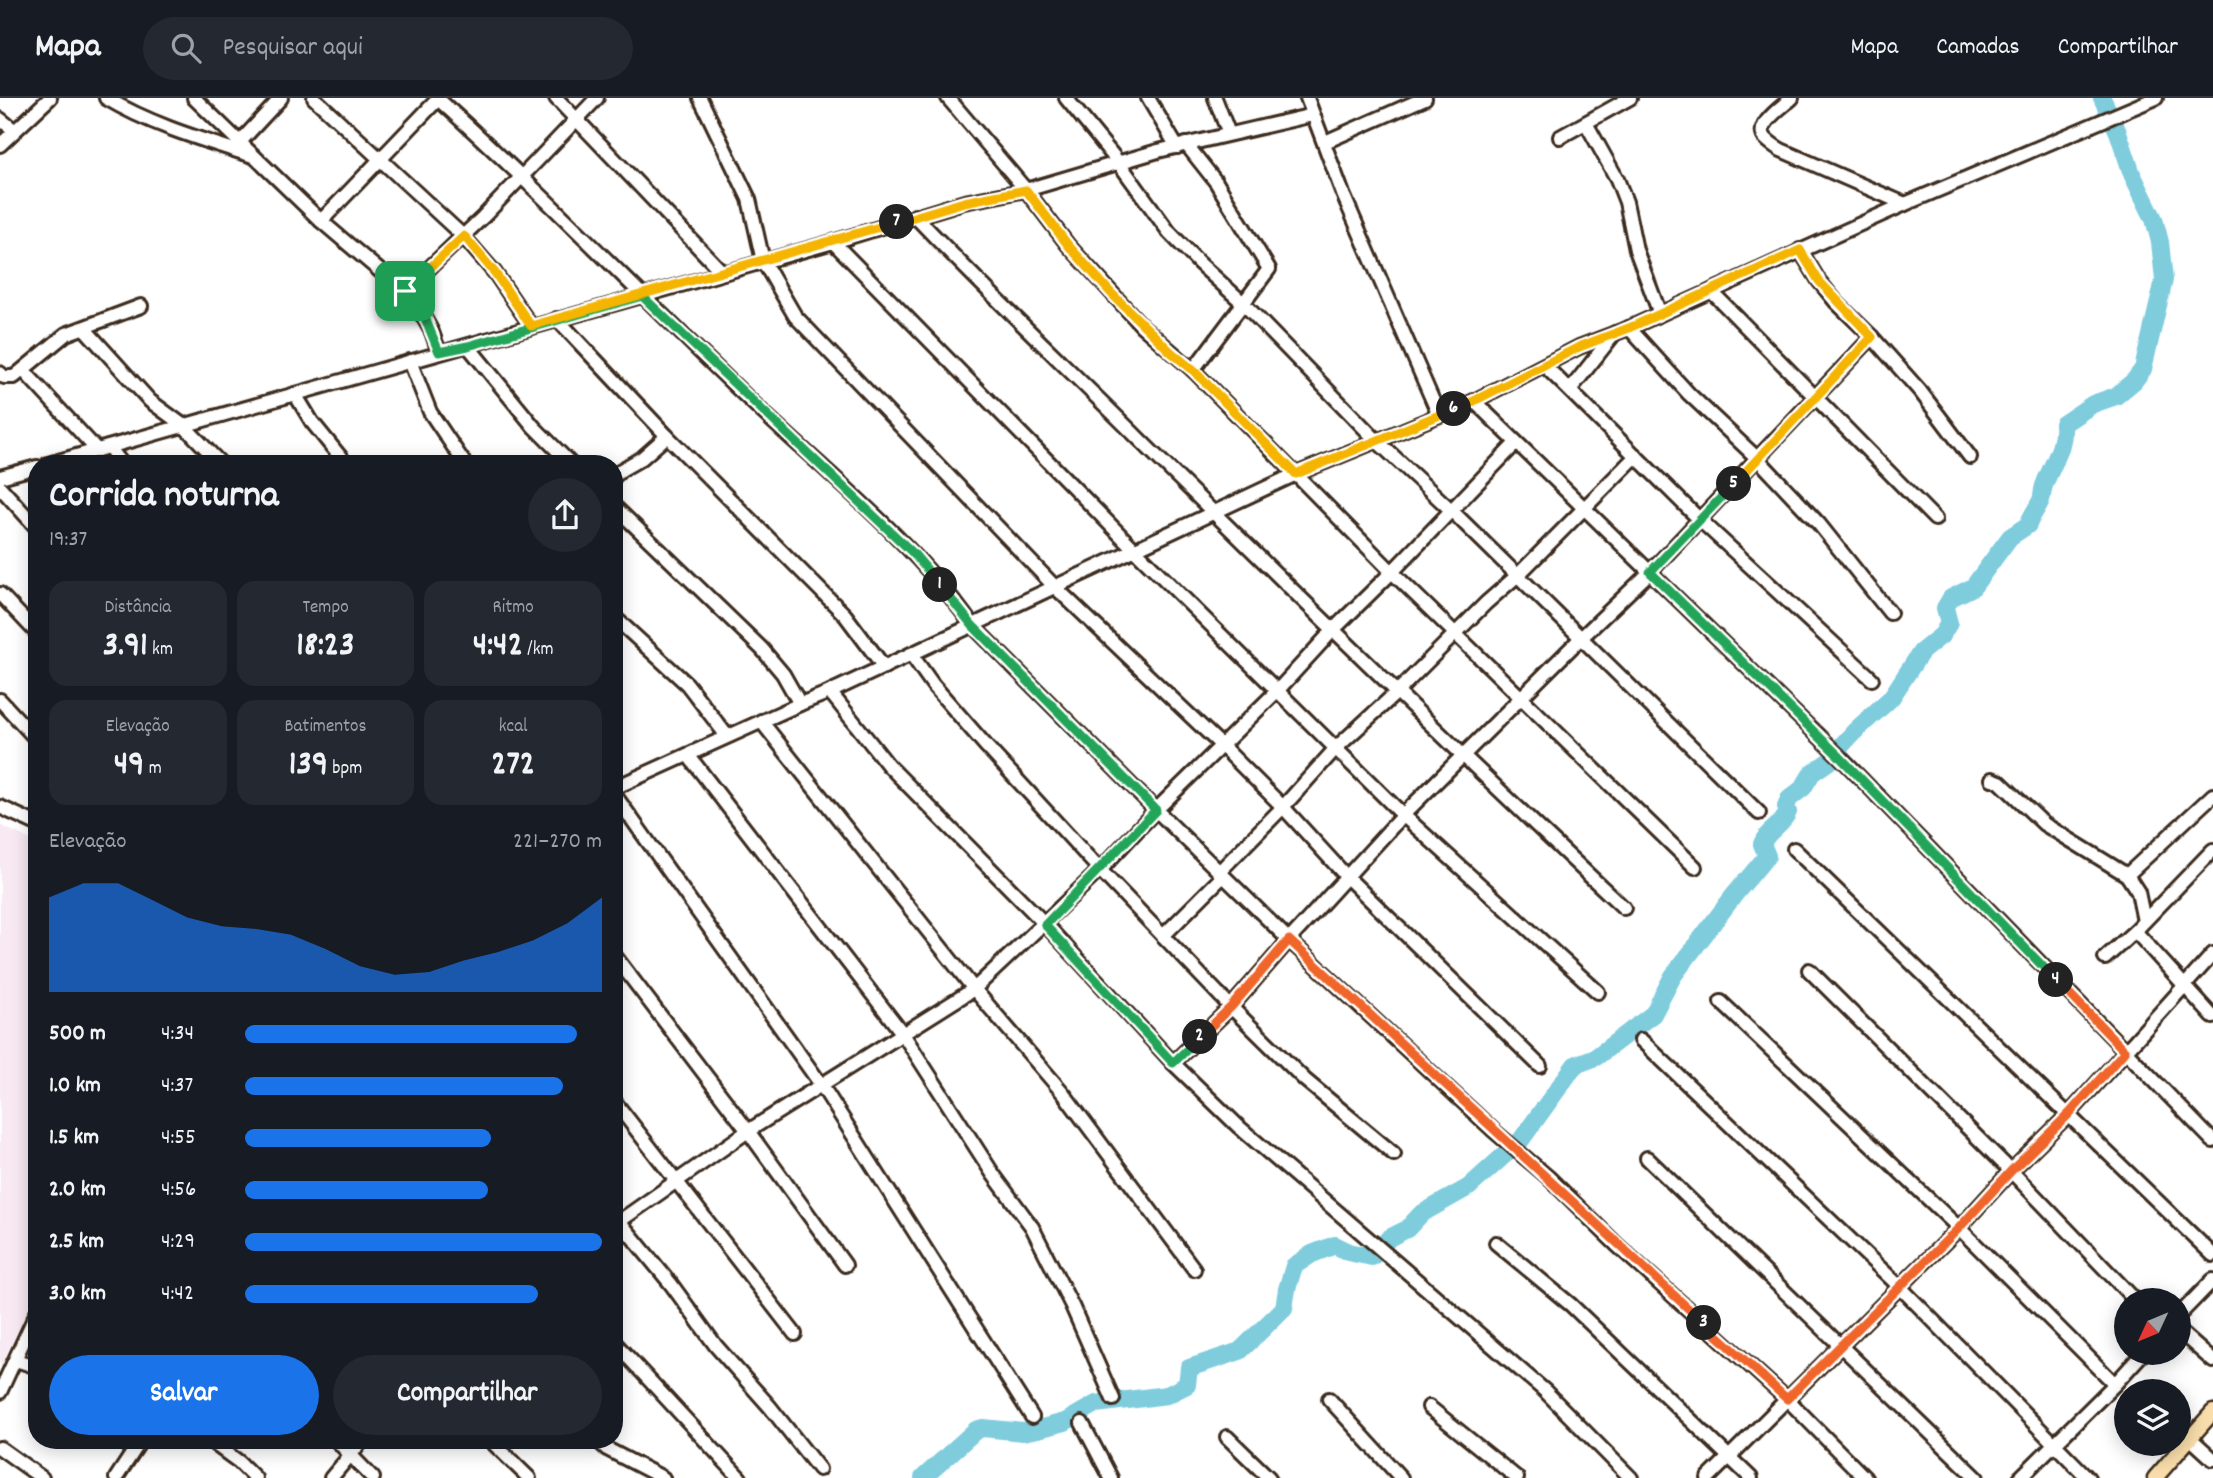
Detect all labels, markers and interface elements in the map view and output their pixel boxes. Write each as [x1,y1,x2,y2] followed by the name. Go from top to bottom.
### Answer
[143,17,633,80] search box
[35,25,101,72] text: Mapa
[167,29,205,67] icon: search
[223,30,363,67] text: Pesquisar aqui
[1851,31,1898,65] text: Mapa
[1936,31,2020,65] text: Camadas
[2058,31,2178,65] text: Compartilhar
[880,204,914,240] pin: 7
[893,208,900,235] text: 7
[375,261,435,321] pin
[386,272,424,310] icon: arrive
[1436,392,1472,426] pin: 6
[1449,395,1458,422] text: 6
[1716,466,1752,502] pin: 5
[49,470,279,525] text: Corrida noturna
[1729,470,1738,497] text: 5
[528,478,602,552] button: share
[49,524,87,557] text: 19:37
[922,568,958,602] pin: 1
[937,571,942,598] text: 1
[105,595,171,622] text: Distância
[302,595,349,622] text: Tempo
[493,595,534,622] text: Ritmo
[103,622,148,672] text: 3.91
[296,622,355,672] text: 18:23
[473,622,523,672] text: 4:42
[148,637,173,664] text: km
[523,637,554,664] text: /km
[106,714,170,741] text: Elevação
[284,714,367,741] text: Batimentos
[499,714,528,741] text: kcal
[114,741,144,791] text: 49
[289,741,328,791] text: 139
[491,741,535,791] text: 272
[144,756,162,783] text: m
[328,756,362,783] text: bpm
[49,826,126,859] text: Elevação
[513,826,602,859] text: 221–270 m
[2038,962,2074,998] pin: 4
[2052,966,2059,993] text: 4
[49,1018,106,1051] text: 500 m
[161,1018,194,1051] text: 4:34
[1182,1020,1218,1054] pin: 2
[1195,1023,1204,1050] text: 2
[49,1070,101,1103] text: 1.0 km
[161,1070,193,1103] text: 4:37
[49,1122,99,1155] text: 1.5 km
[161,1122,196,1155] text: 4:55
[49,1174,106,1207] text: 2.0 km
[161,1174,196,1207] text: 4:56
[49,1226,104,1259] text: 2.5 km
[161,1226,195,1259] text: 4:29
[49,1278,106,1311] text: 3.0 km
[161,1278,194,1311] text: 4:42
[2114,1288,2191,1365] north arrow
[2114,1288,2191,1456] map controls
[1686,1306,1722,1340] pin: 3
[1699,1309,1708,1336] text: 3
[49,1355,319,1435] button: Salvar
[333,1355,602,1435] button: Compartilhar
[2114,1379,2191,1456] button: layers

